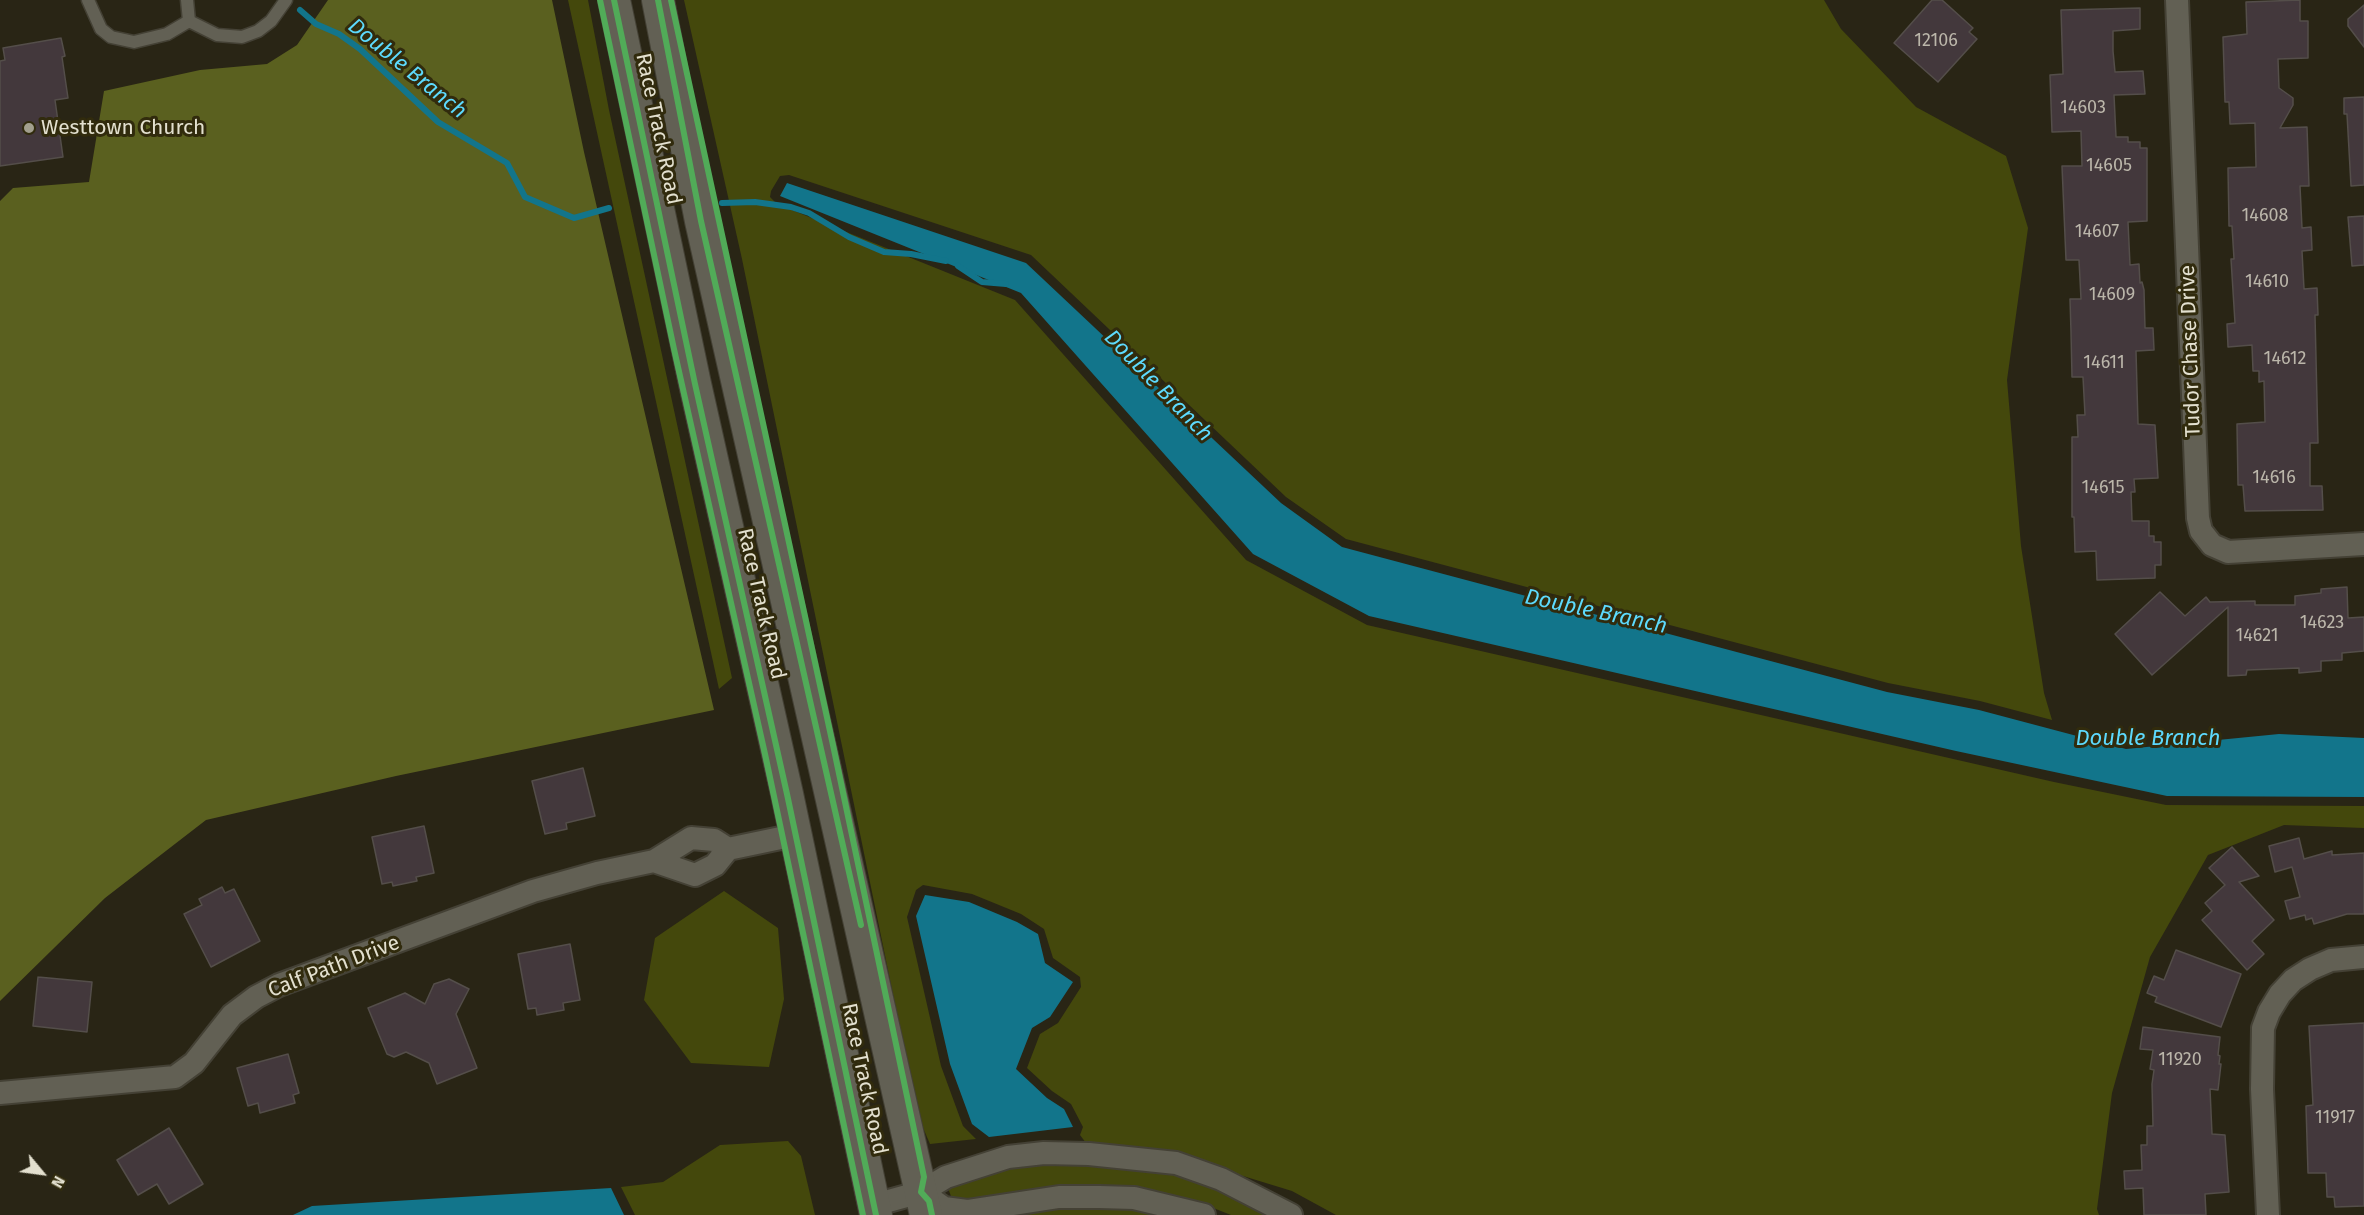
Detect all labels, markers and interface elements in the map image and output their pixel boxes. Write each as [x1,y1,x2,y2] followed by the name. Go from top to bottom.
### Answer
[342,13,472,125] water label: Double Branch
[1914,30,1958,52] house number: 12106
[630,51,686,207] street label: Race Track Road
[2060,97,2106,119] house number: 14603
[41,115,205,141] place label: Westtown Church
[22,121,36,135] marker: Westtown Church
[2086,155,2132,177] house number: 14605
[2242,205,2288,227] house number: 14608
[2075,221,2119,243] house number: 14607
[2175,265,2207,437] street label: Tudor Chase Drive
[2245,271,2289,293] house number: 14610
[2089,284,2135,306] house number: 14609
[1098,325,1218,447] water label: Double Branch
[2264,348,2306,370] house number: 14612
[2083,352,2125,374] house number: 14611
[2252,467,2296,489] house number: 14616
[2082,477,2124,499] house number: 14615
[731,526,791,682] street label: Race Track Road
[1522,584,1670,640] water label: Double Branch
[2300,612,2344,634] house number: 14623
[2235,625,2279,647] house number: 14621
[2076,726,2220,752] water label: Double Branch
[265,930,403,1004] street label: Calf Path Drive
[836,1001,892,1157] street label: Race Track Road
[2158,1049,2202,1071] house number: 11920
[2315,1107,2355,1129] house number: 11917
[12,1143,72,1203] north arrow
[47,1173,69,1191] text: N

